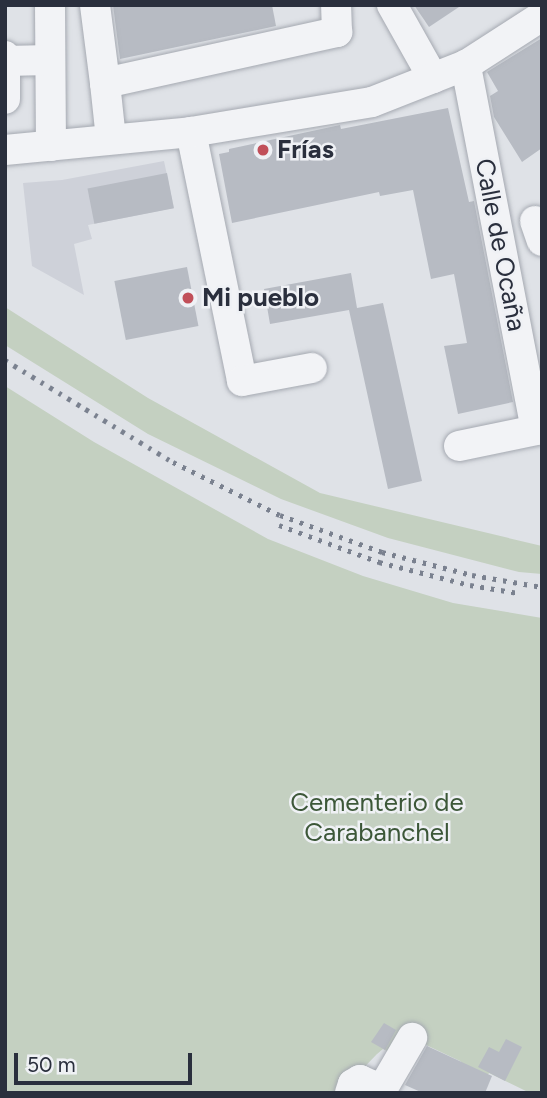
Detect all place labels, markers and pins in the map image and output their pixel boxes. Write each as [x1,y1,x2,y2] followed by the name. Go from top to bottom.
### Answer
[277,134,334,166] place label: Frías
[255,142,271,158] marker: Frías
[202,282,319,314] place label: Mi pueblo
[180,290,196,306] marker: Mi pueblo

